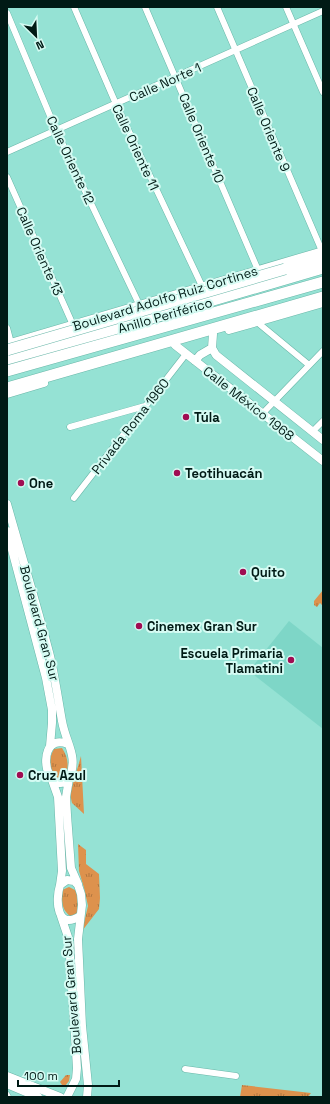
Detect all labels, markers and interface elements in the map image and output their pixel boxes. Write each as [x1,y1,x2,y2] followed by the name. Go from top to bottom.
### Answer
[16,16,56,56] north arrow
[34,37,46,53] text: N
[127,59,204,106] street label: Calle Norte 1
[243,84,294,174] street label: Calle Oriente 9
[175,91,228,186] street label: Calle Oriente 10
[108,101,163,193] street label: Calle Oriente 11
[43,113,99,207] street label: Calle Oriente 12
[12,204,67,298] street label: Calle Oriente 13
[71,262,260,335] street label: Boulevard Adolfo Ruiz Cortines
[116,294,214,337] street label: Anillo Periférico
[200,362,298,444] street label: Calle México 1968
[88,375,173,478] street label: Privada Roma 1960
[194,409,220,426] place label: Túla
[181,412,191,422] marker: Túla
[185,465,263,482] place label: Teotihuacán
[172,468,182,478] marker: Teotihuacán
[29,475,53,492] place label: One
[16,478,26,488] marker: One
[16,564,63,683] street label: Boulevard Gran Sur
[251,564,285,581] place label: Quito
[238,567,248,577] marker: Quito
[147,618,257,635] place label: Cinemex Gran Sur
[134,621,144,631] marker: Cinemex Gran Sur
[180,645,283,677] place label: Escuela Primaria Tlamatini
[286,655,296,665] marker: Escuela Primaria Tlamatini
[28,767,86,784] place label: Cruz Azul
[15,770,25,780] marker: Cruz Azul
[58,935,85,1055] street label: Boulevard Gran Sur
[18,1062,119,1088] scale bar
[24,1068,58,1084] text: 100 m

